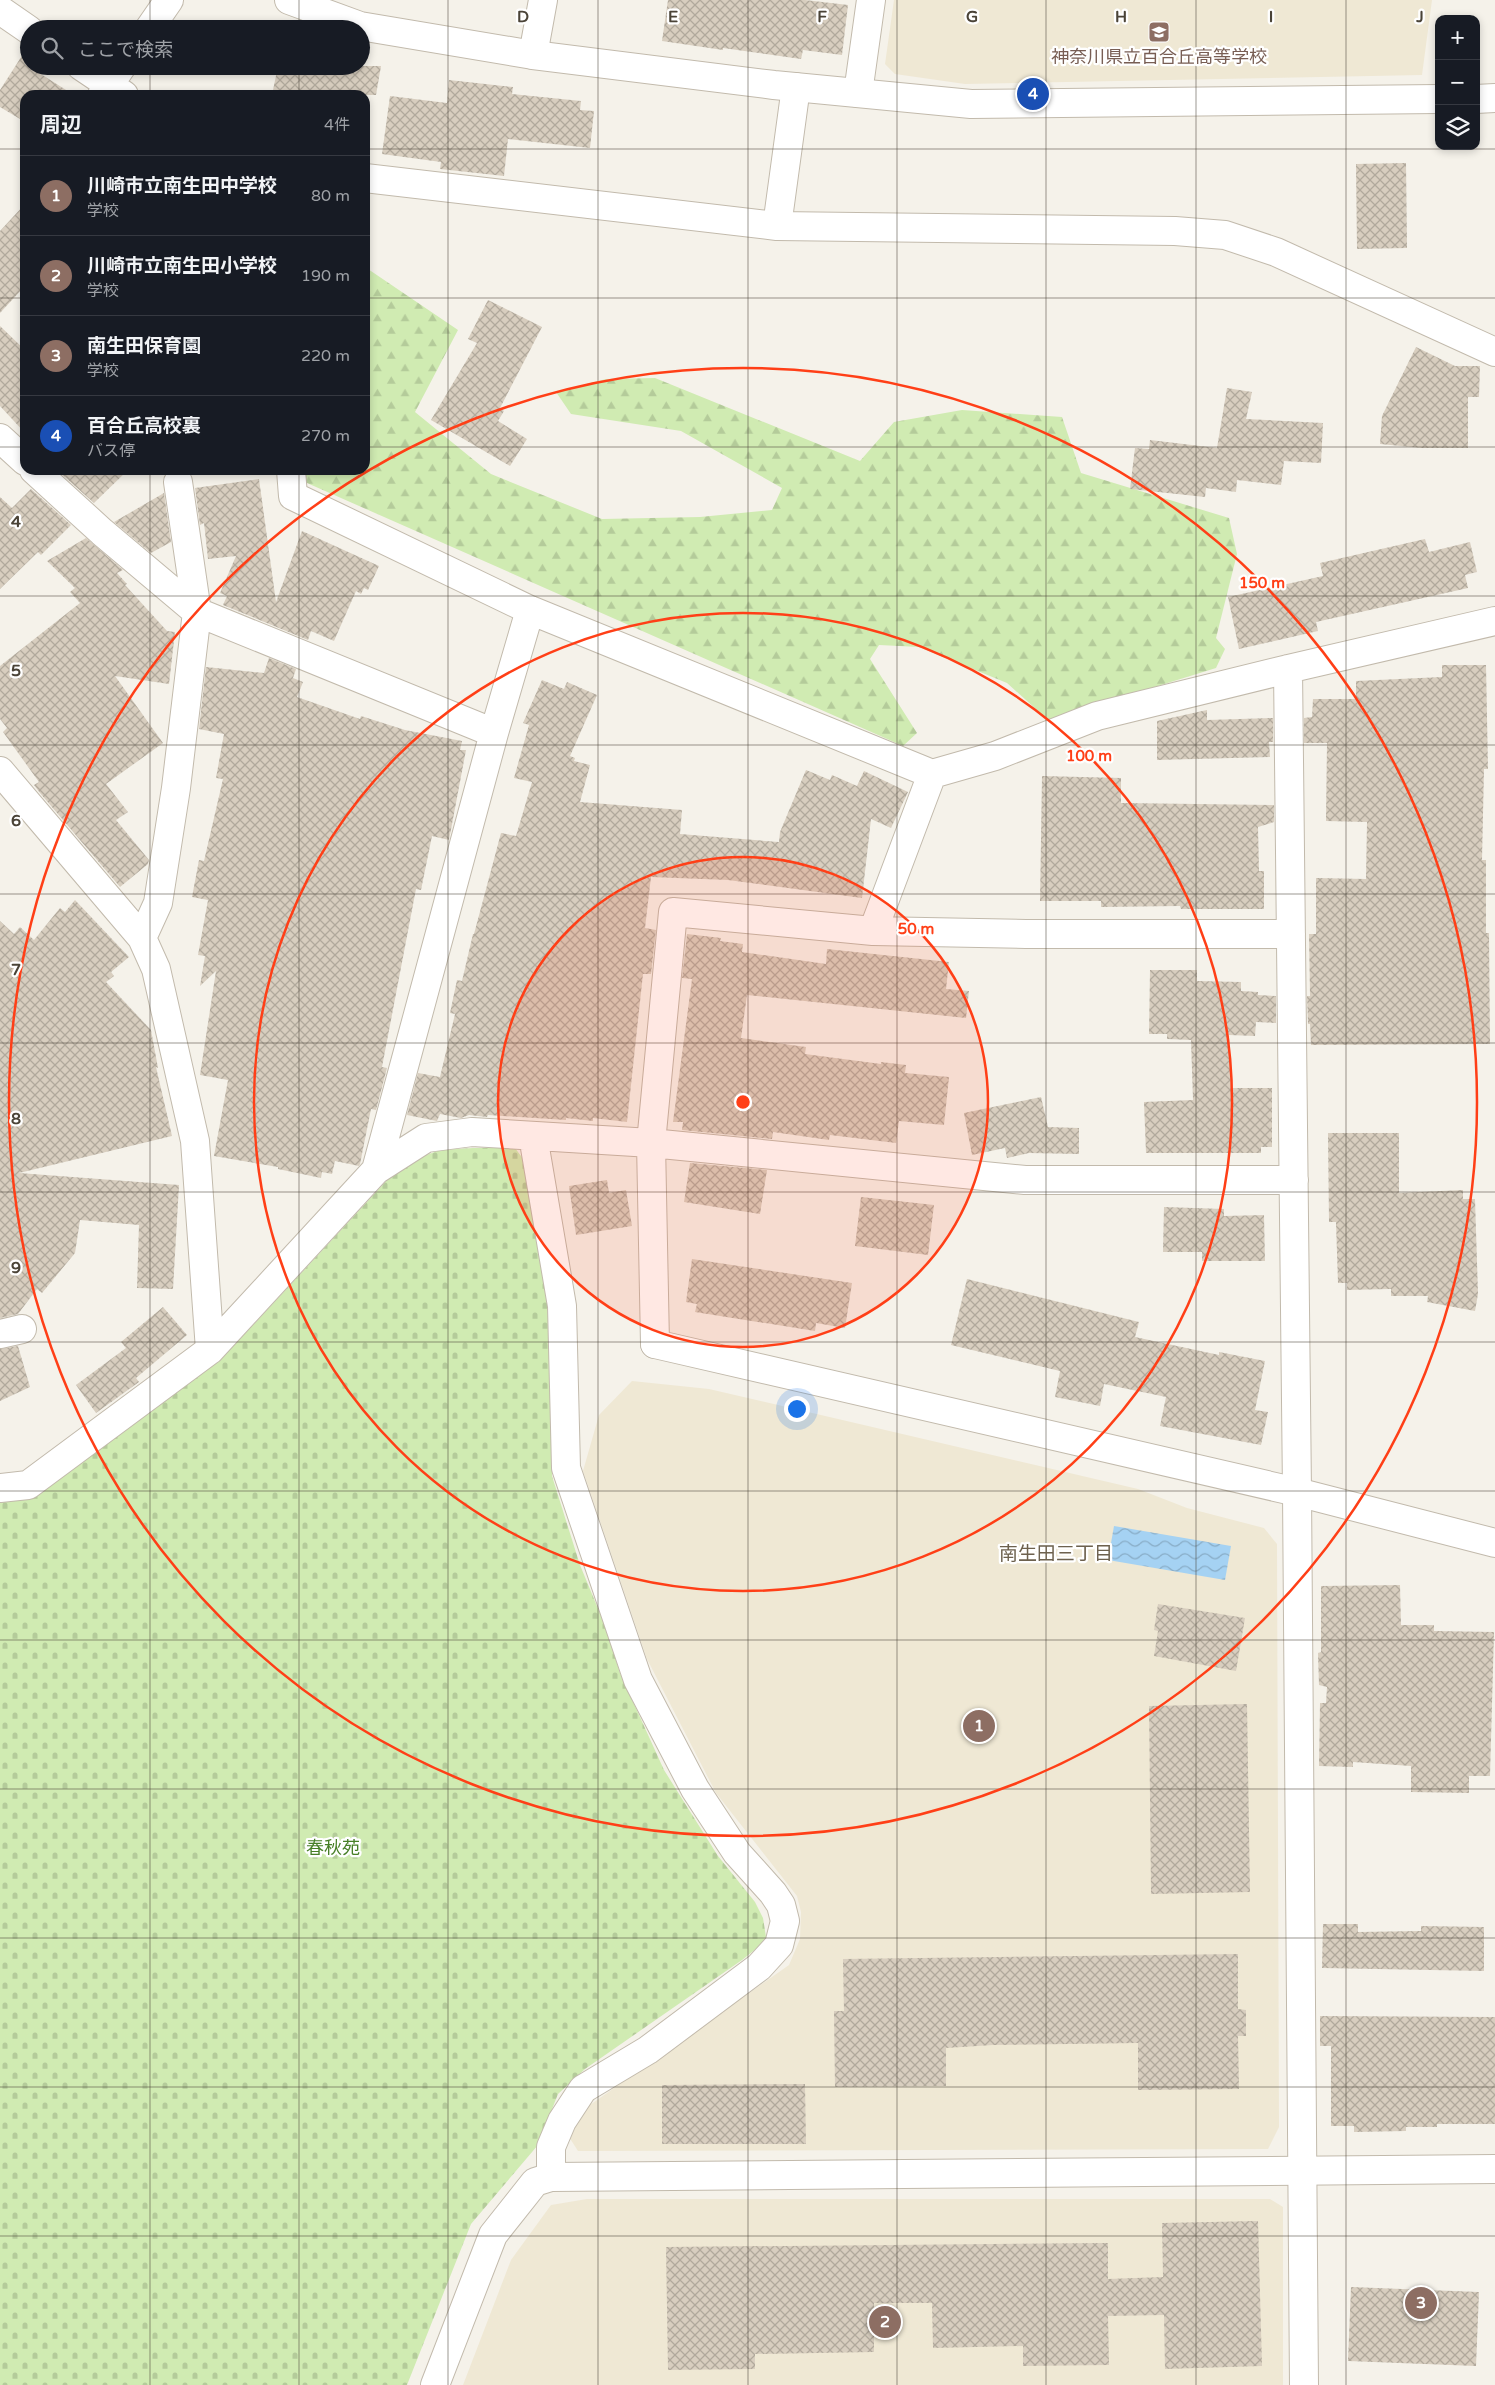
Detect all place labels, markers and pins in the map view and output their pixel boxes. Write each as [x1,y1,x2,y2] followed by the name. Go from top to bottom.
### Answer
[1147,20,1171,44] school or university icon: 神奈川県立百合丘高等学校
[1051,46,1267,68] place label: 神奈川県立百合丘高等学校
[1017,75,1049,113] pin: 4
[734,1093,752,1111] centre of rings
[963,1707,995,1745] pin: 1
[1405,2284,1437,2322] pin: 3
[869,2303,901,2341] pin: 2

